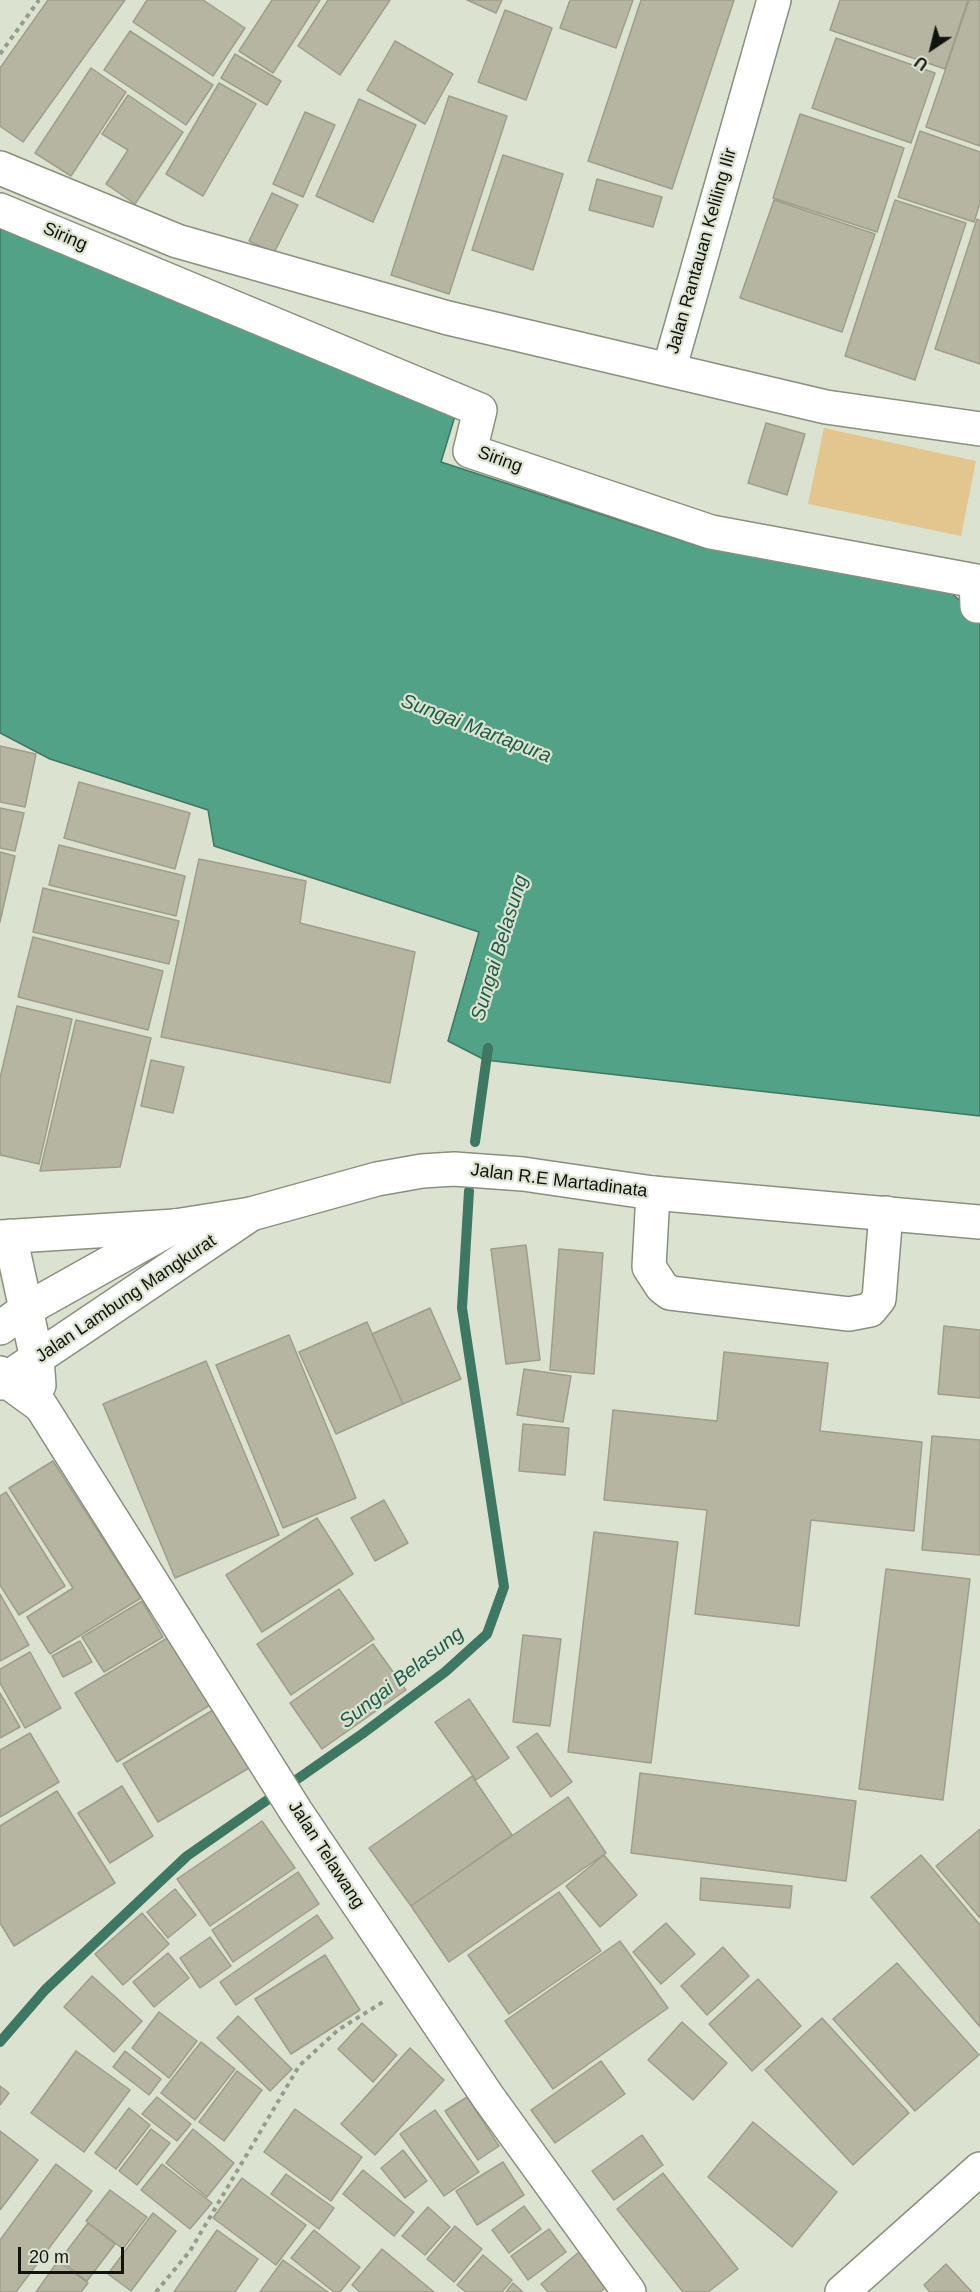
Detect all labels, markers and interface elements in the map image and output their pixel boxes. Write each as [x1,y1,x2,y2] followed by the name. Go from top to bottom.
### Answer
[902,18,962,78] north arrow
[912,53,931,73] text: U
[662,146,742,356] street label: Jalan Rantauan Keliling Ilir
[40,218,90,256] street label: Siring
[475,442,525,478] street label: Siring
[397,689,555,769] water label: Sungai Martapura
[466,872,534,1024] water label: Sungai Belasung
[469,1159,649,1203] street label: Jalan R.E Martadinata
[32,1230,220,1368] street label: Jalan Lambung Mangkurat
[335,1622,469,1734] water label: Sungai Belasung
[283,1797,369,1913] street label: Jalan Telawang
[21,2235,128,2273] scale bar
[29,2247,69,2267] text: 20 m

